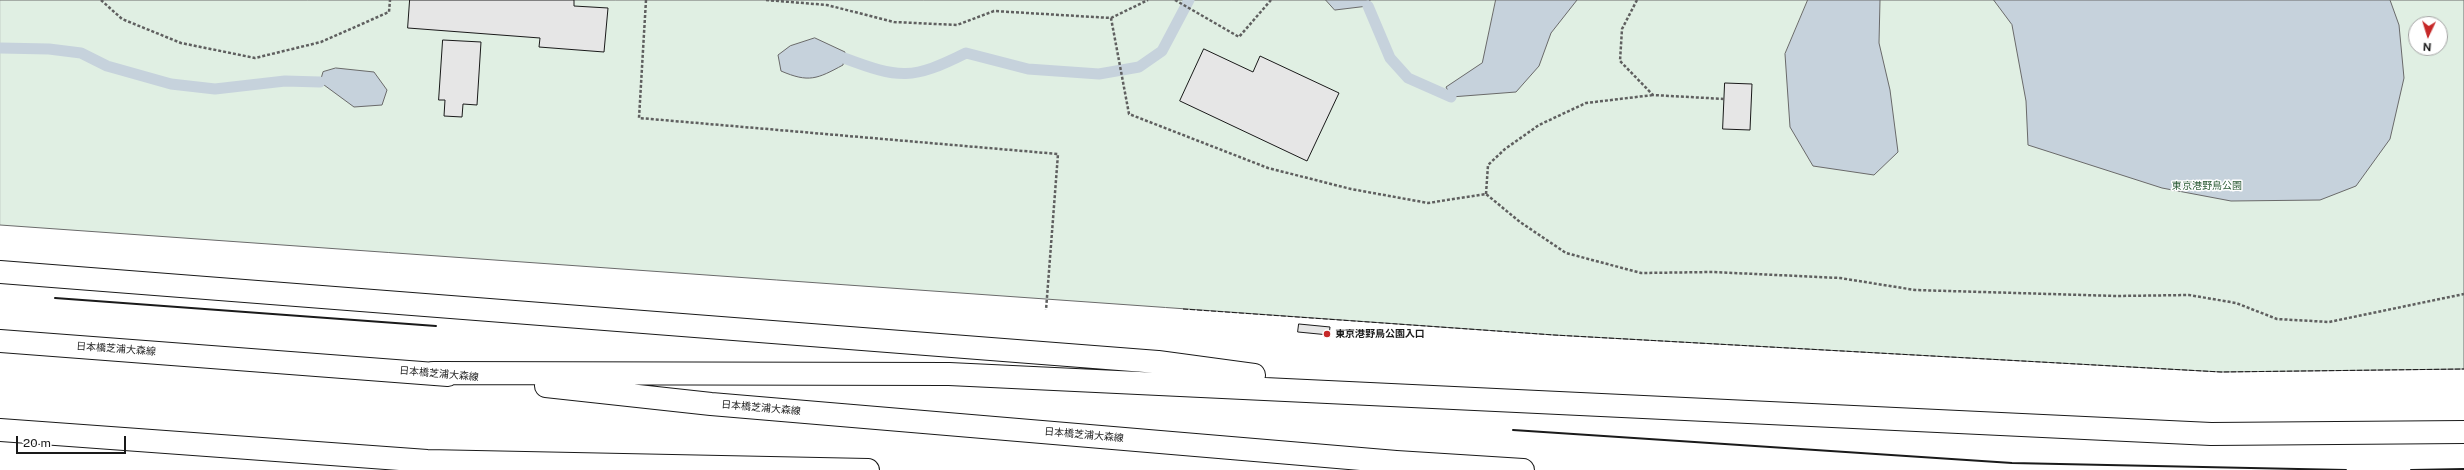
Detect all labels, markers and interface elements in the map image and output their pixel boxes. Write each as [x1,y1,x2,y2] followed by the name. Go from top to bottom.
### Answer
[2408,16,2448,56] north arrow
[2423,41,2432,53] text: N
[2172,180,2242,192] park label: 東京港野鳥公園
[1335,328,1425,340] place label: 東京港野鳥公園入口
[1322,329,1332,339] marker: 東京港野鳥公園入口
[76,340,156,358] street label: 日本橋芝浦大森線
[399,365,479,383] street label: 日本橋芝浦大森線
[721,399,801,417] street label: 日本橋芝浦大森線
[1044,426,1124,444] street label: 日本橋芝浦大森線
[18,428,128,454] scale bar
[23,436,51,450] text: 20 m

